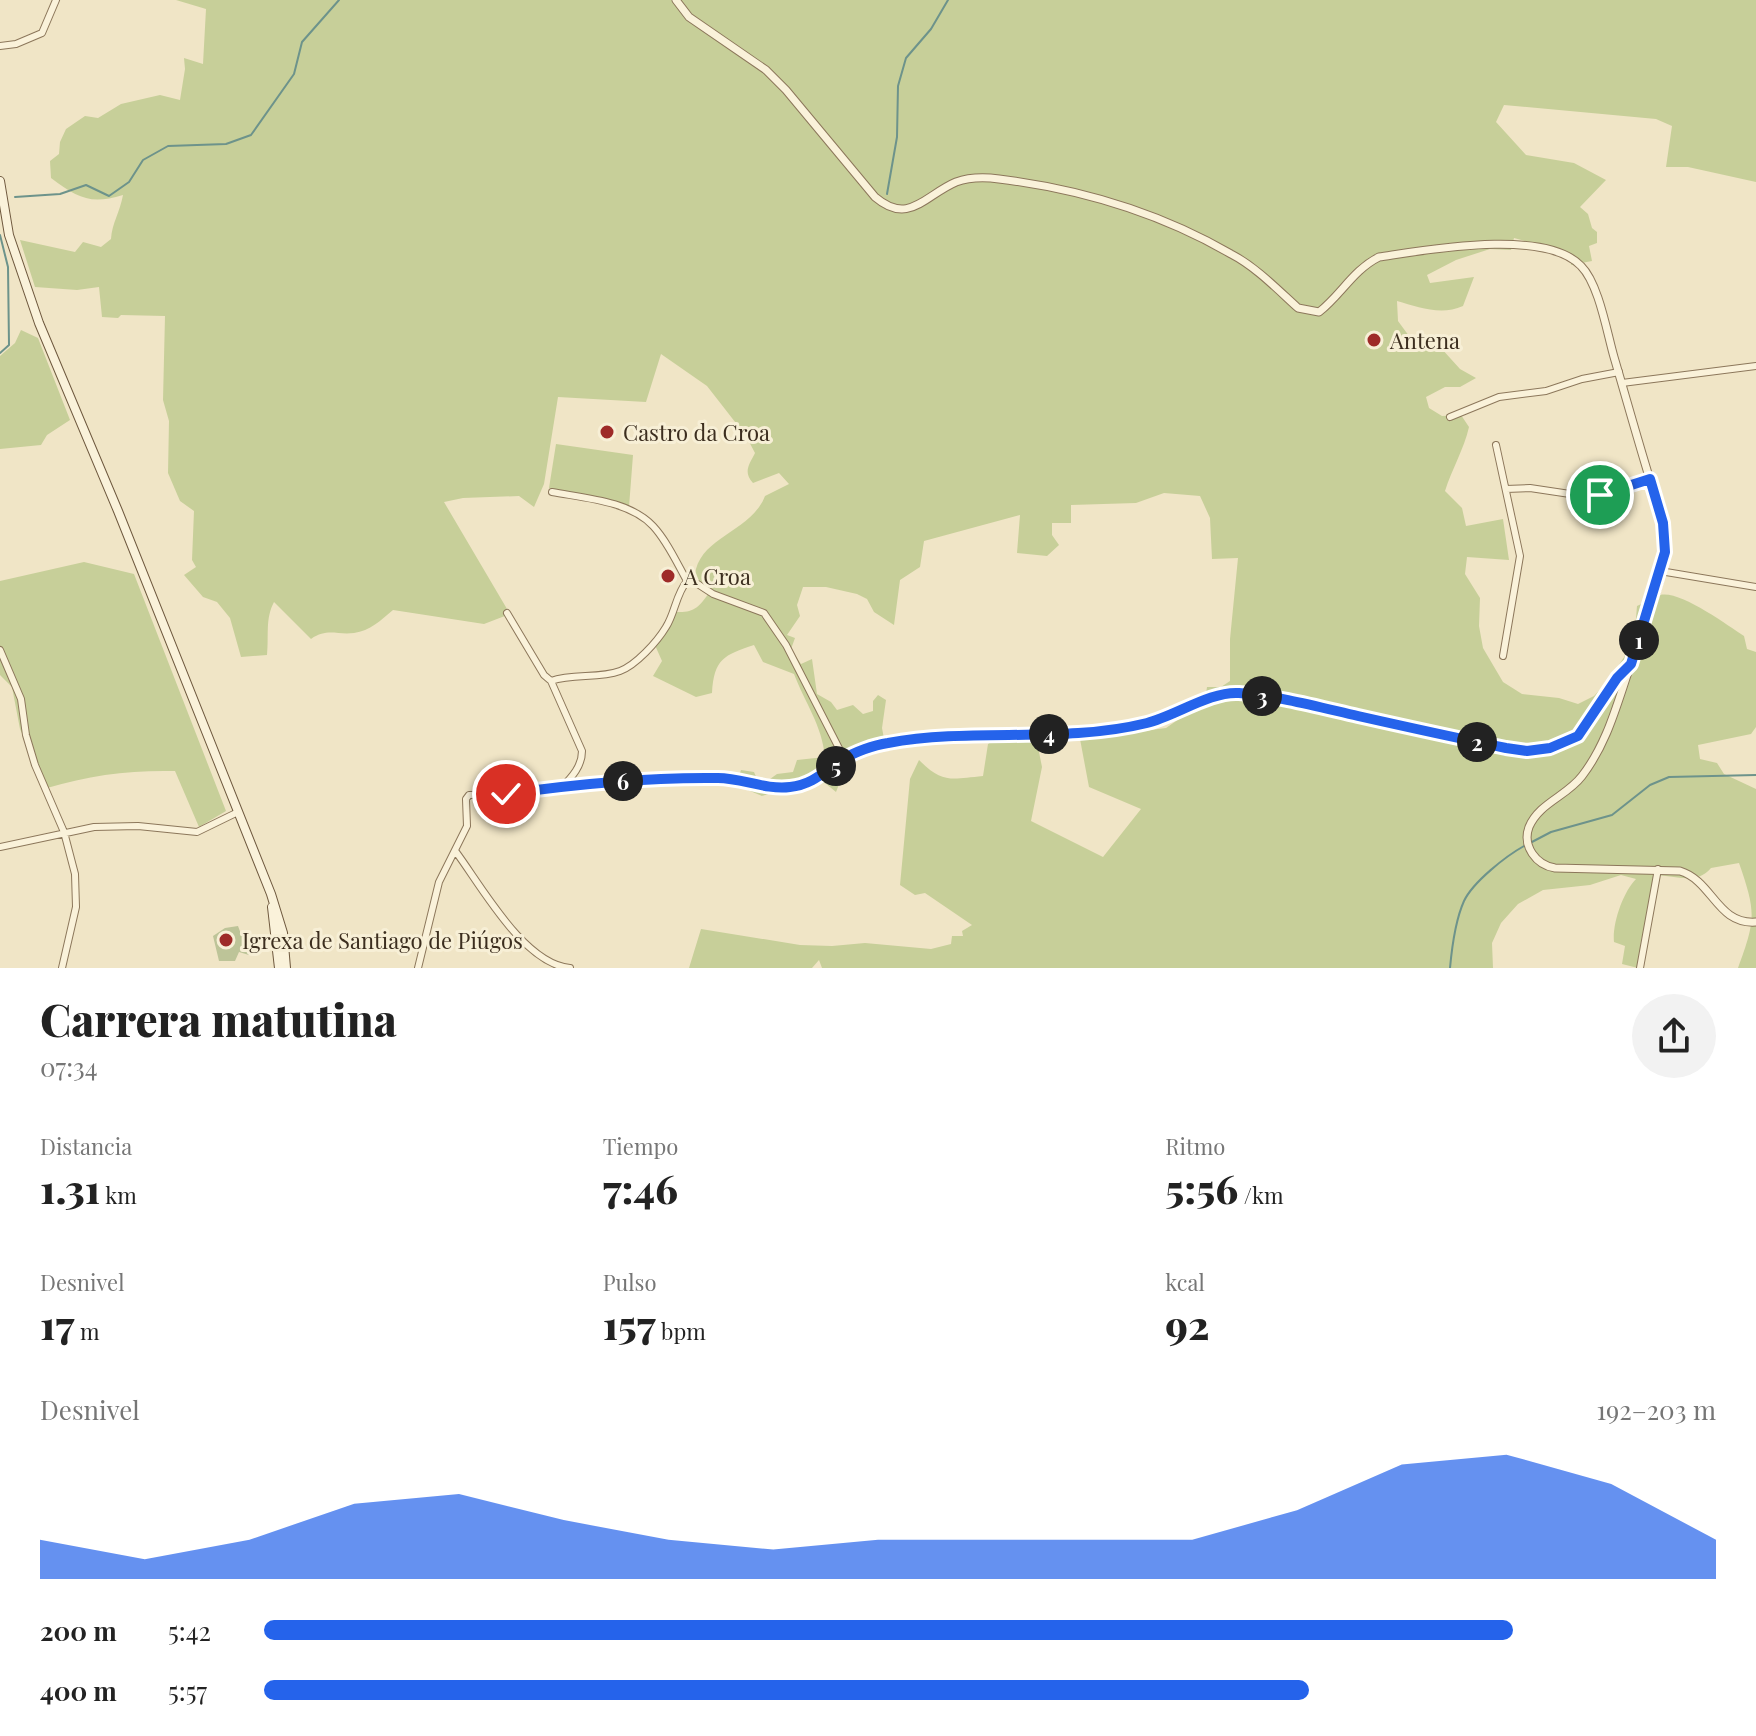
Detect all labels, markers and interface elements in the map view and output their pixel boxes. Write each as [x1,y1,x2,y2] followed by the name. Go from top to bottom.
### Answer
[1389,325,1460,355] place label: Antena
[1365,331,1383,349] marker: Antena
[623,417,770,447] place label: Castro da Croa
[598,423,616,441] marker: Castro da Croa
[1566,461,1634,529] pin
[1578,473,1622,517] icon: arrive
[683,561,751,591] place label: A Croa
[659,567,677,585] marker: A Croa
[1619,620,1659,660] pin: 1
[1635,625,1643,655] text: 1
[1242,676,1282,716] pin: 3
[1257,681,1267,711] text: 3
[1029,714,1069,754] pin: 4
[1043,719,1055,749] text: 4
[1457,722,1497,762] pin: 2
[1471,727,1483,757] text: 2
[816,746,856,786] pin: 5
[831,751,841,781] text: 5
[472,760,540,828] pin
[603,761,643,801] pin: 6
[617,766,629,796] text: 6
[484,772,528,816] icon: check
[242,925,523,955] place label: Igrexa de Santiago de Piúgos
[217,931,235,949] marker: Igrexa de Santiago de Piúgos
[40,989,397,1048] text: Carrera matutina
[1632,994,1716,1078] button: share
[40,1049,98,1084] text: 07:34
[40,1131,132,1161] text: Distancia
[603,1131,678,1161] text: Tiempo
[1165,1131,1225,1161] text: Ritmo
[40,1161,100,1214] text: 1.31
[603,1161,678,1214] text: 7:46
[1165,1161,1238,1214] text: 5:56
[100,1180,137,1210] text: km
[1238,1180,1284,1210] text: /km
[40,1267,124,1297] text: Desnivel
[603,1267,657,1297] text: Pulso
[1165,1267,1205,1297] text: kcal
[40,1297,74,1350] text: 17
[603,1297,656,1350] text: 157
[1165,1297,1210,1350] text: 92
[74,1316,99,1346] text: m
[656,1316,706,1346] text: bpm
[40,1392,140,1427] text: Desnivel
[1597,1392,1716,1427] text: 192–203 m
[40,1613,117,1648] text: 200 m
[168,1613,211,1648] text: 5:42
[40,1673,117,1708] text: 400 m
[168,1673,207,1708] text: 5:57

